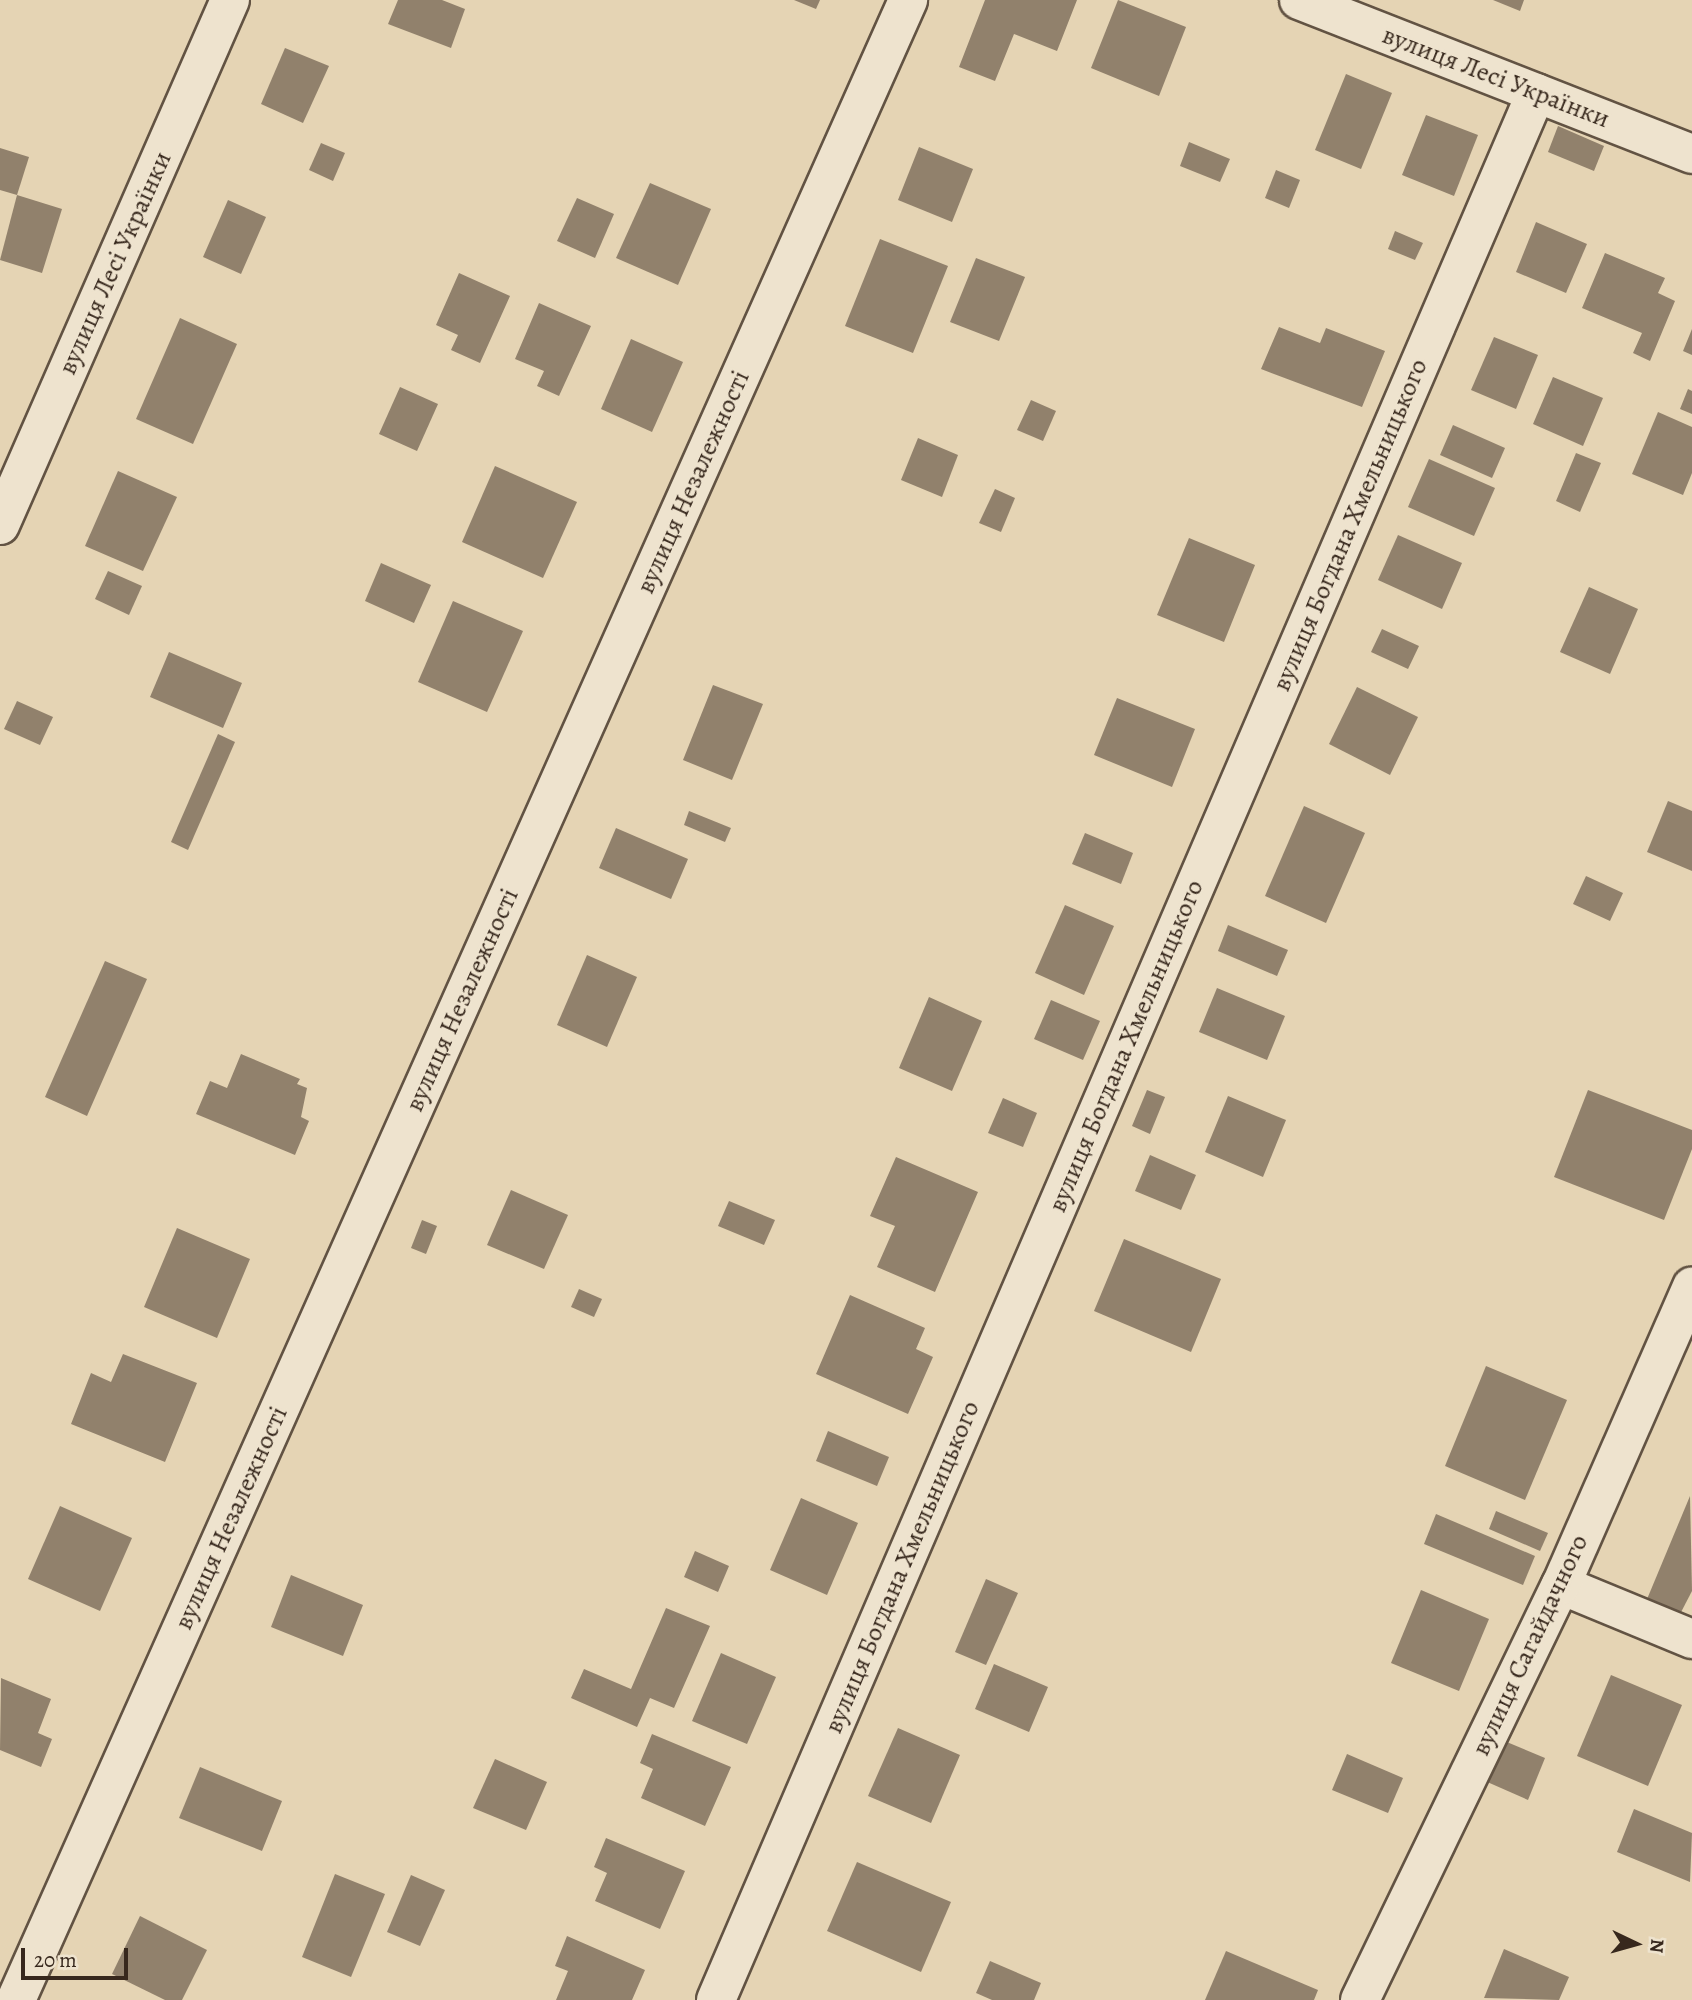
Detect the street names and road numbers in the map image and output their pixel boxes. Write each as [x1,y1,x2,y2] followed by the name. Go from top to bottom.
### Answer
[1378,19,1614,135] street label: вулиця Лесі Українки
[52,147,178,379] street label: вулиця Лесі Українки
[1266,354,1434,696] street label: вулиця Богдана Хмельницького
[630,366,756,598] street label: вулиця Незалежності
[1042,875,1210,1217] street label: вулиця Богдана Хмельницького
[399,884,525,1116] street label: вулиця Незалежності
[818,1396,986,1738] street label: вулиця Богдана Хмельницького
[168,1402,294,1634] street label: вулиця Незалежності
[1465,1530,1595,1760] street label: вулиця Сагайдачного

